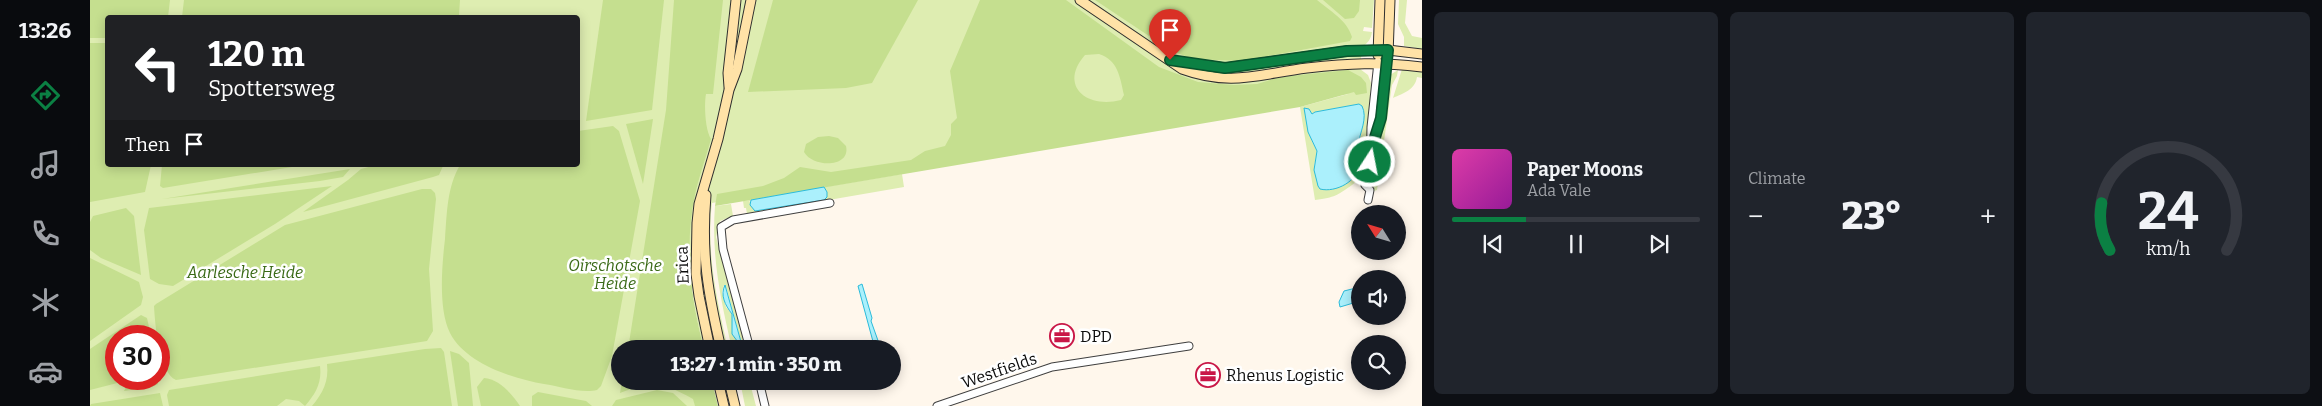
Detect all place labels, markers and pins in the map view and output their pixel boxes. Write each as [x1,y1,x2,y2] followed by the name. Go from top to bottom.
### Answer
[1149,9,1191,60] pin
[1049,323,1075,349] office icon: DPD
[1080,327,1112,346] place label: DPD
[1195,362,1221,388] office icon: Rhenus Logistic
[1226,366,1344,385] place label: Rhenus Logistic

